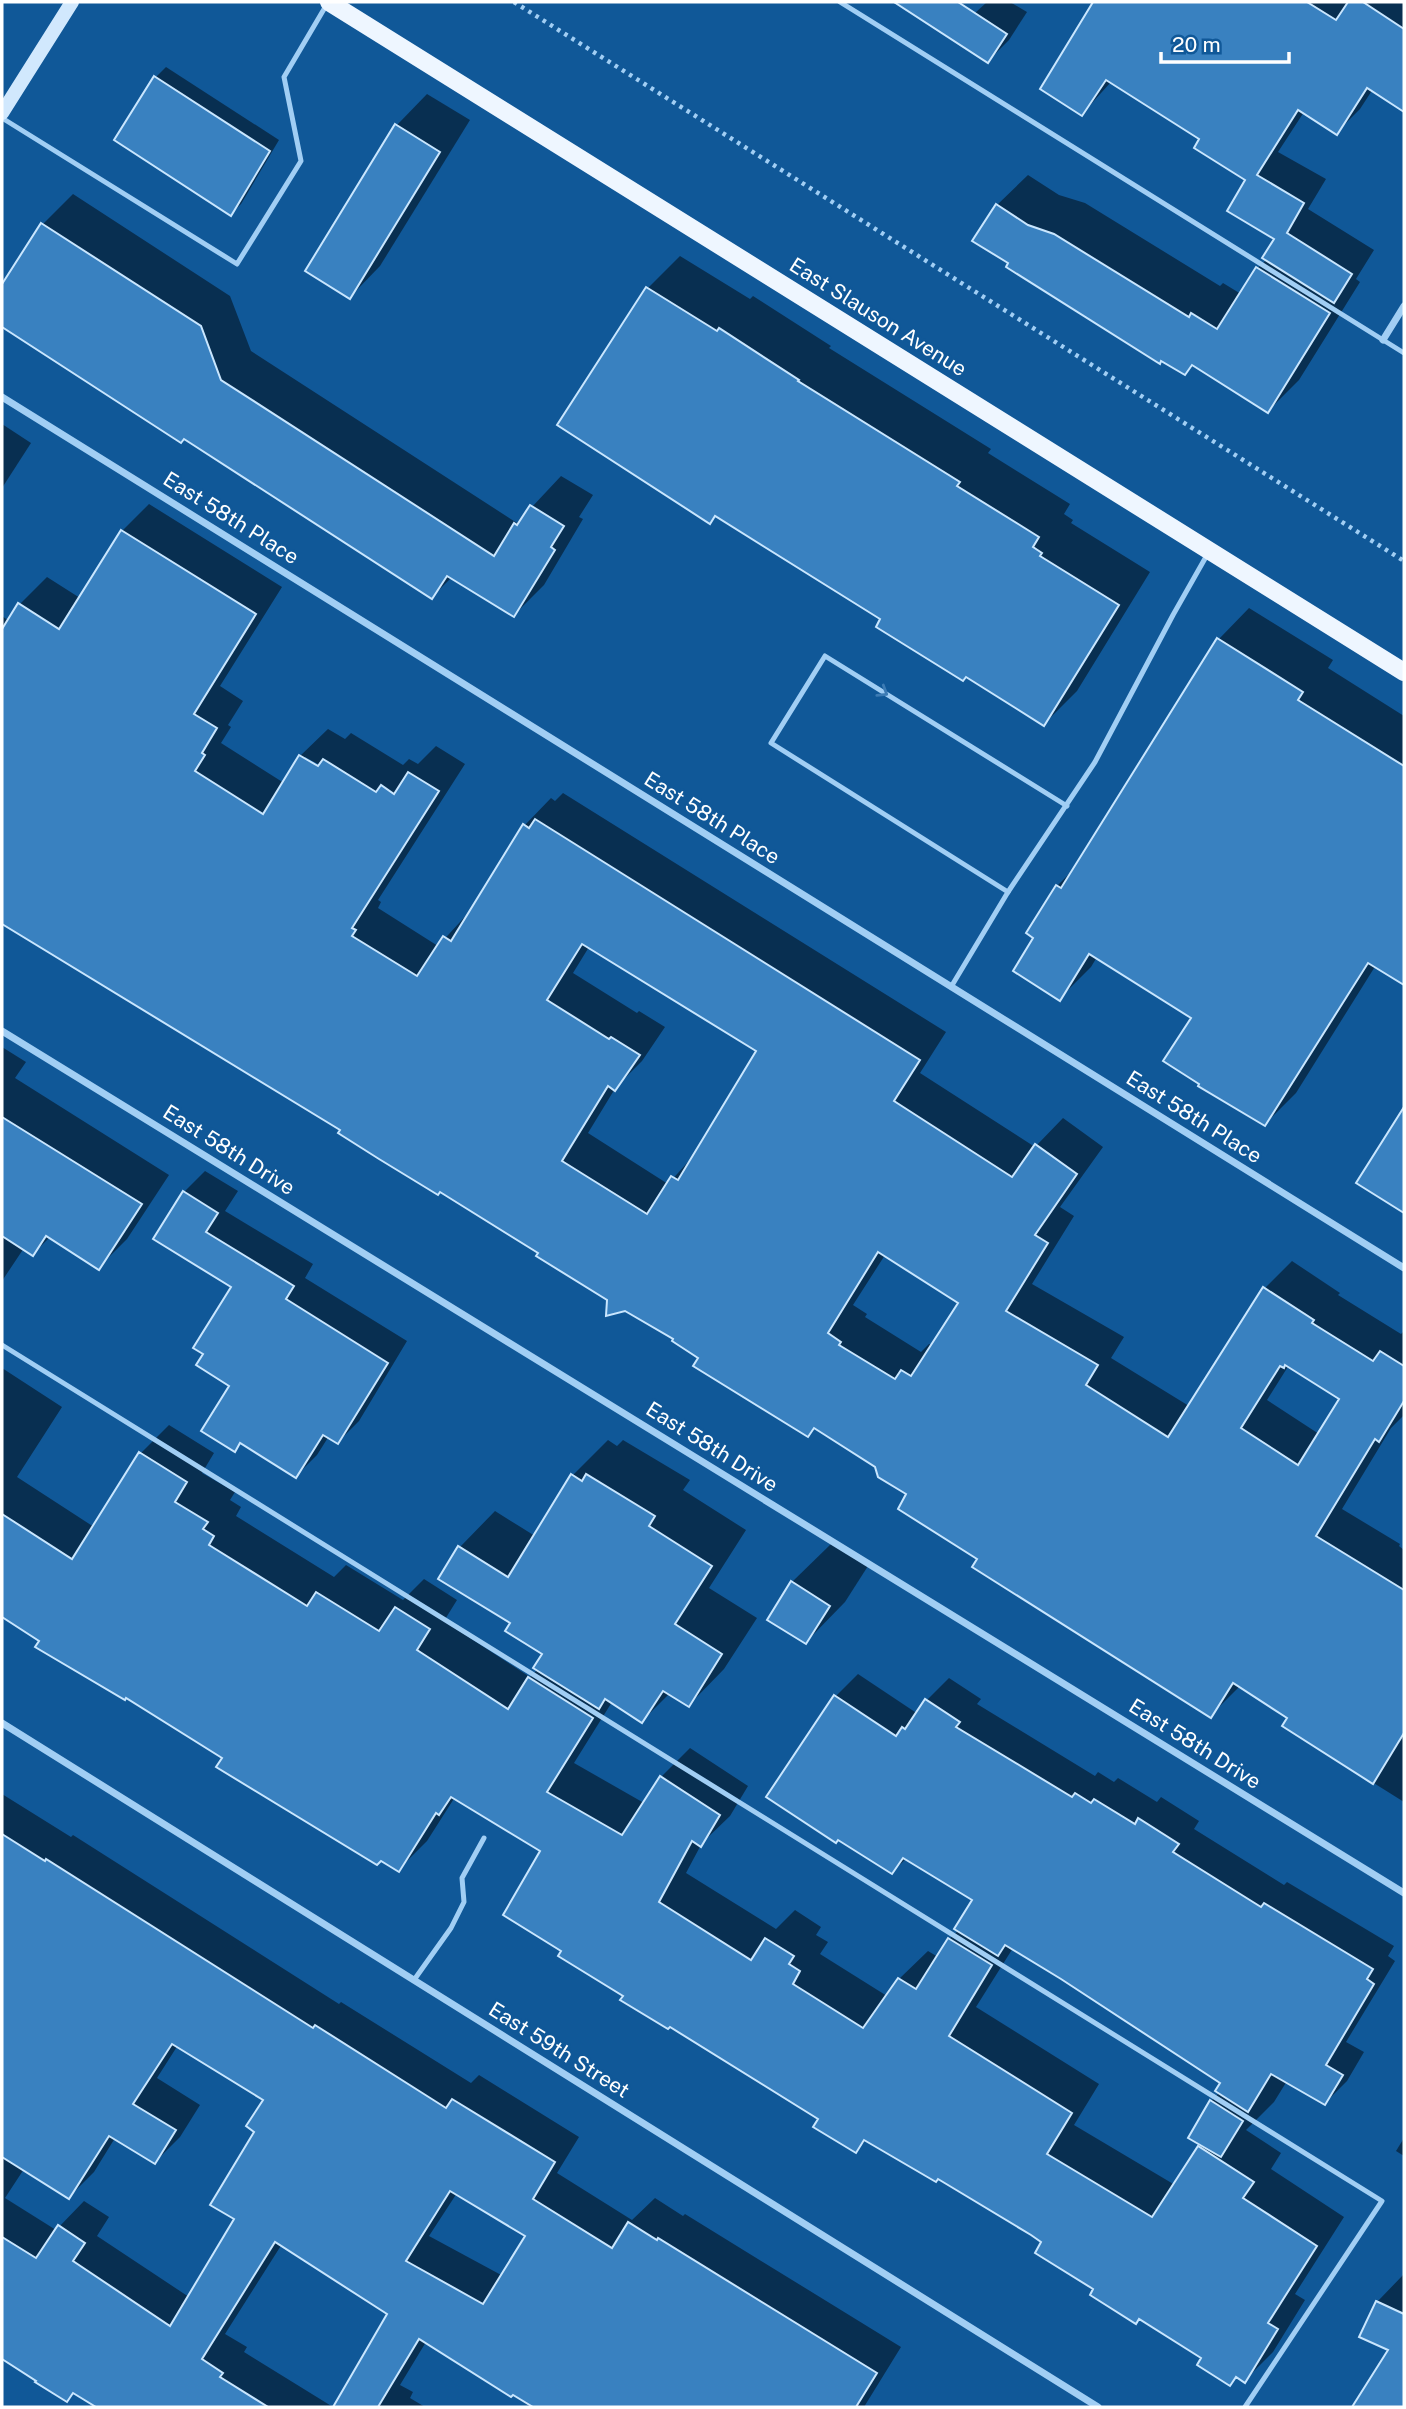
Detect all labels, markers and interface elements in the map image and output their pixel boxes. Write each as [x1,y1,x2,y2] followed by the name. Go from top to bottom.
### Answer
[1161,21,1289,65] scale bar
[1172,32,1221,57] text: 20 m
[785,252,971,381] street label: East Slauson Avenue
[159,466,304,569] street label: East 58th Place
[876,684,889,697] one-way arrow
[640,766,785,869] street label: East 58th Place
[1122,1065,1267,1168] street label: East 58th Place
[159,1099,300,1200] street label: East 58th Drive
[642,1396,783,1497] street label: East 58th Drive
[1125,1693,1266,1794] street label: East 58th Drive
[484,1996,634,2103] street label: East 59th Street

